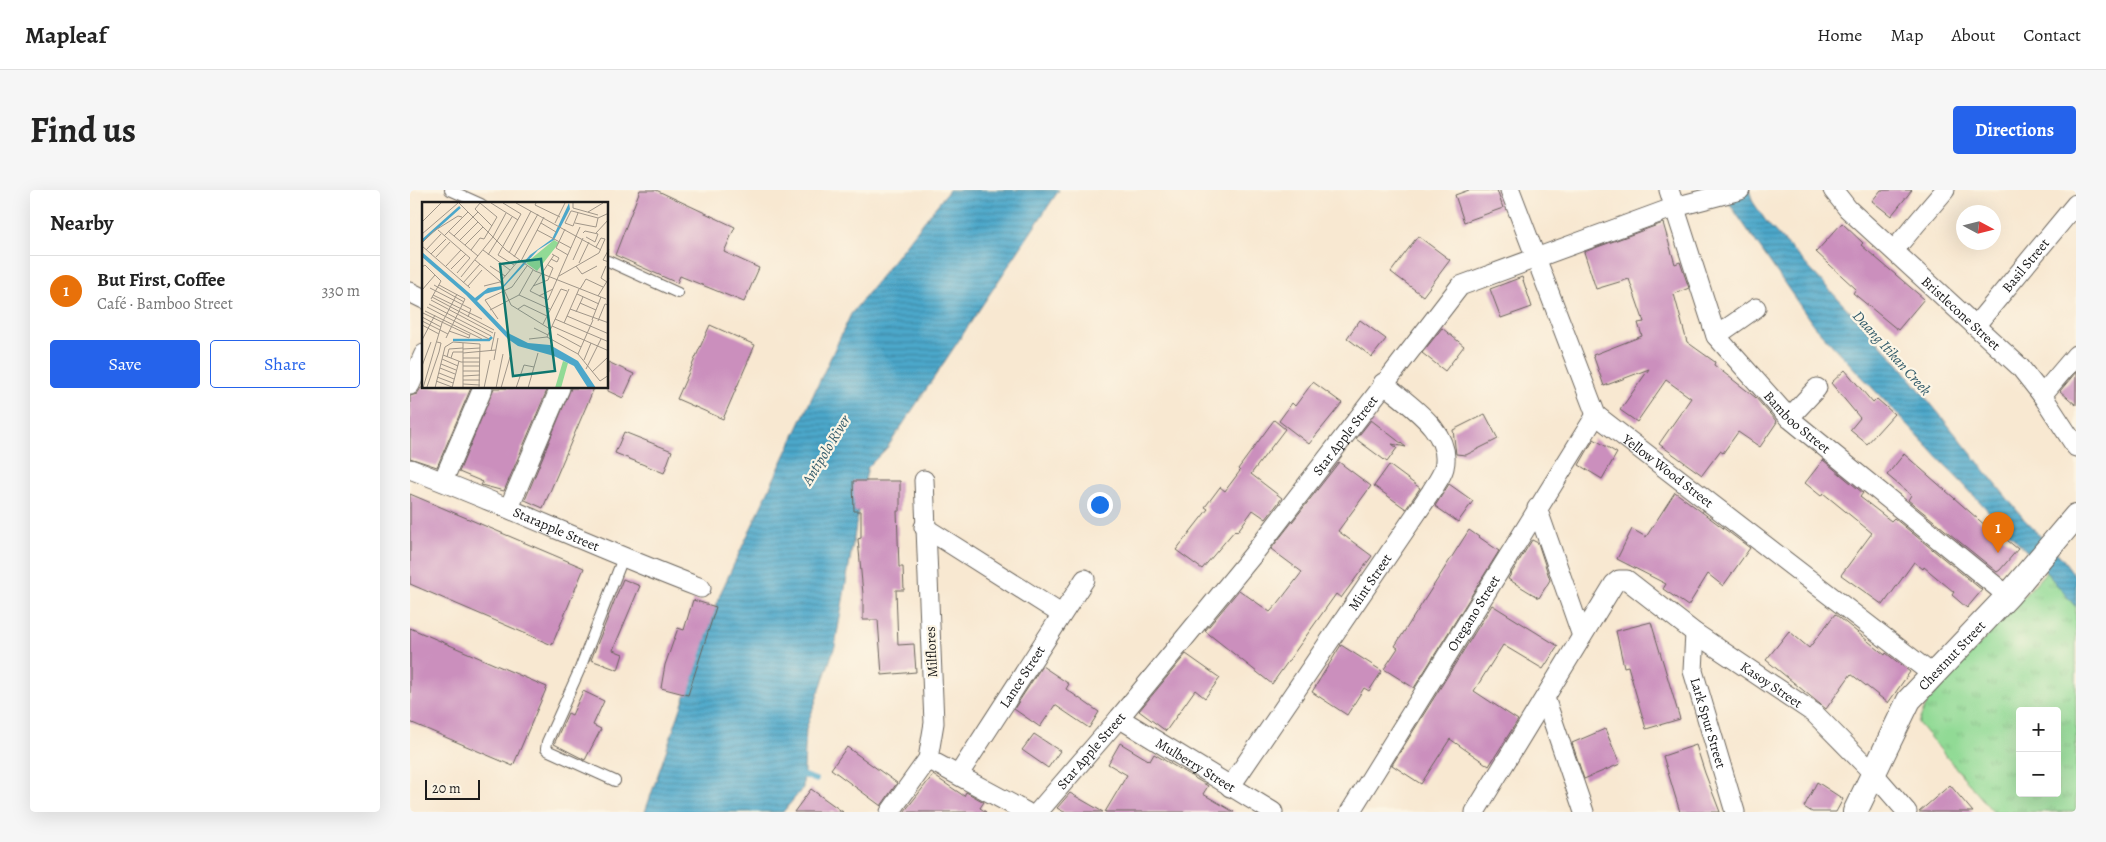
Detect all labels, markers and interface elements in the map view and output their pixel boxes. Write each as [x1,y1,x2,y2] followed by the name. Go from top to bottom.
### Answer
[25,19,107,51] text: Mapleaf
[1817,23,1862,47] text: Home
[1890,23,1923,47] text: Map
[1951,23,1995,47] text: About
[2023,23,2081,47] text: Contact
[30,106,136,154] text: Find us
[1953,106,2076,154] button: Directions
[422,202,609,389] inset map
[1956,205,2001,250] north arrow
[50,209,113,237] text: Nearby
[1998,234,2054,297] street label: Basil Street
[97,267,225,293] text: But First, Coffee
[1917,272,2005,355] street label: Bristlecone Street
[63,280,69,302] text: 1
[322,280,360,302] text: 330 m
[97,293,233,315] text: Café · Bamboo Street
[1848,306,1936,400] water label: Daang Itikan Creek
[50,340,200,388] button: Save
[210,340,360,388] button: Share
[1759,387,1835,458] street label: Bamboo Street
[1308,391,1383,480] street label: Star Apple Street
[797,411,855,490] water label: Antipolo River
[1618,429,1718,512] street label: Yellow Wood Street
[1087,492,1113,518] your location
[510,503,602,556] street label: Starapple Street
[1982,512,2014,553] pin: 1
[1344,550,1396,615] street label: Mint Street
[1443,571,1505,655] street label: Oregano Street
[1914,616,1990,695] street label: Chestnut Street
[921,626,942,678] street label: Milflores
[995,642,1050,712] street label: Lance Street
[1737,657,1806,713] street label: Kasoy Street
[1685,675,1731,771] street label: Lark Spur Street
[2016,707,2061,797] map controls
[2016,707,2061,752] button: +
[1053,708,1130,794] street label: Star Apple Street
[1152,734,1239,797] street label: Mulberry Street
[2016,752,2061,797] button: −
[425,777,480,800] scale bar
[432,779,461,798] text: 20 m

